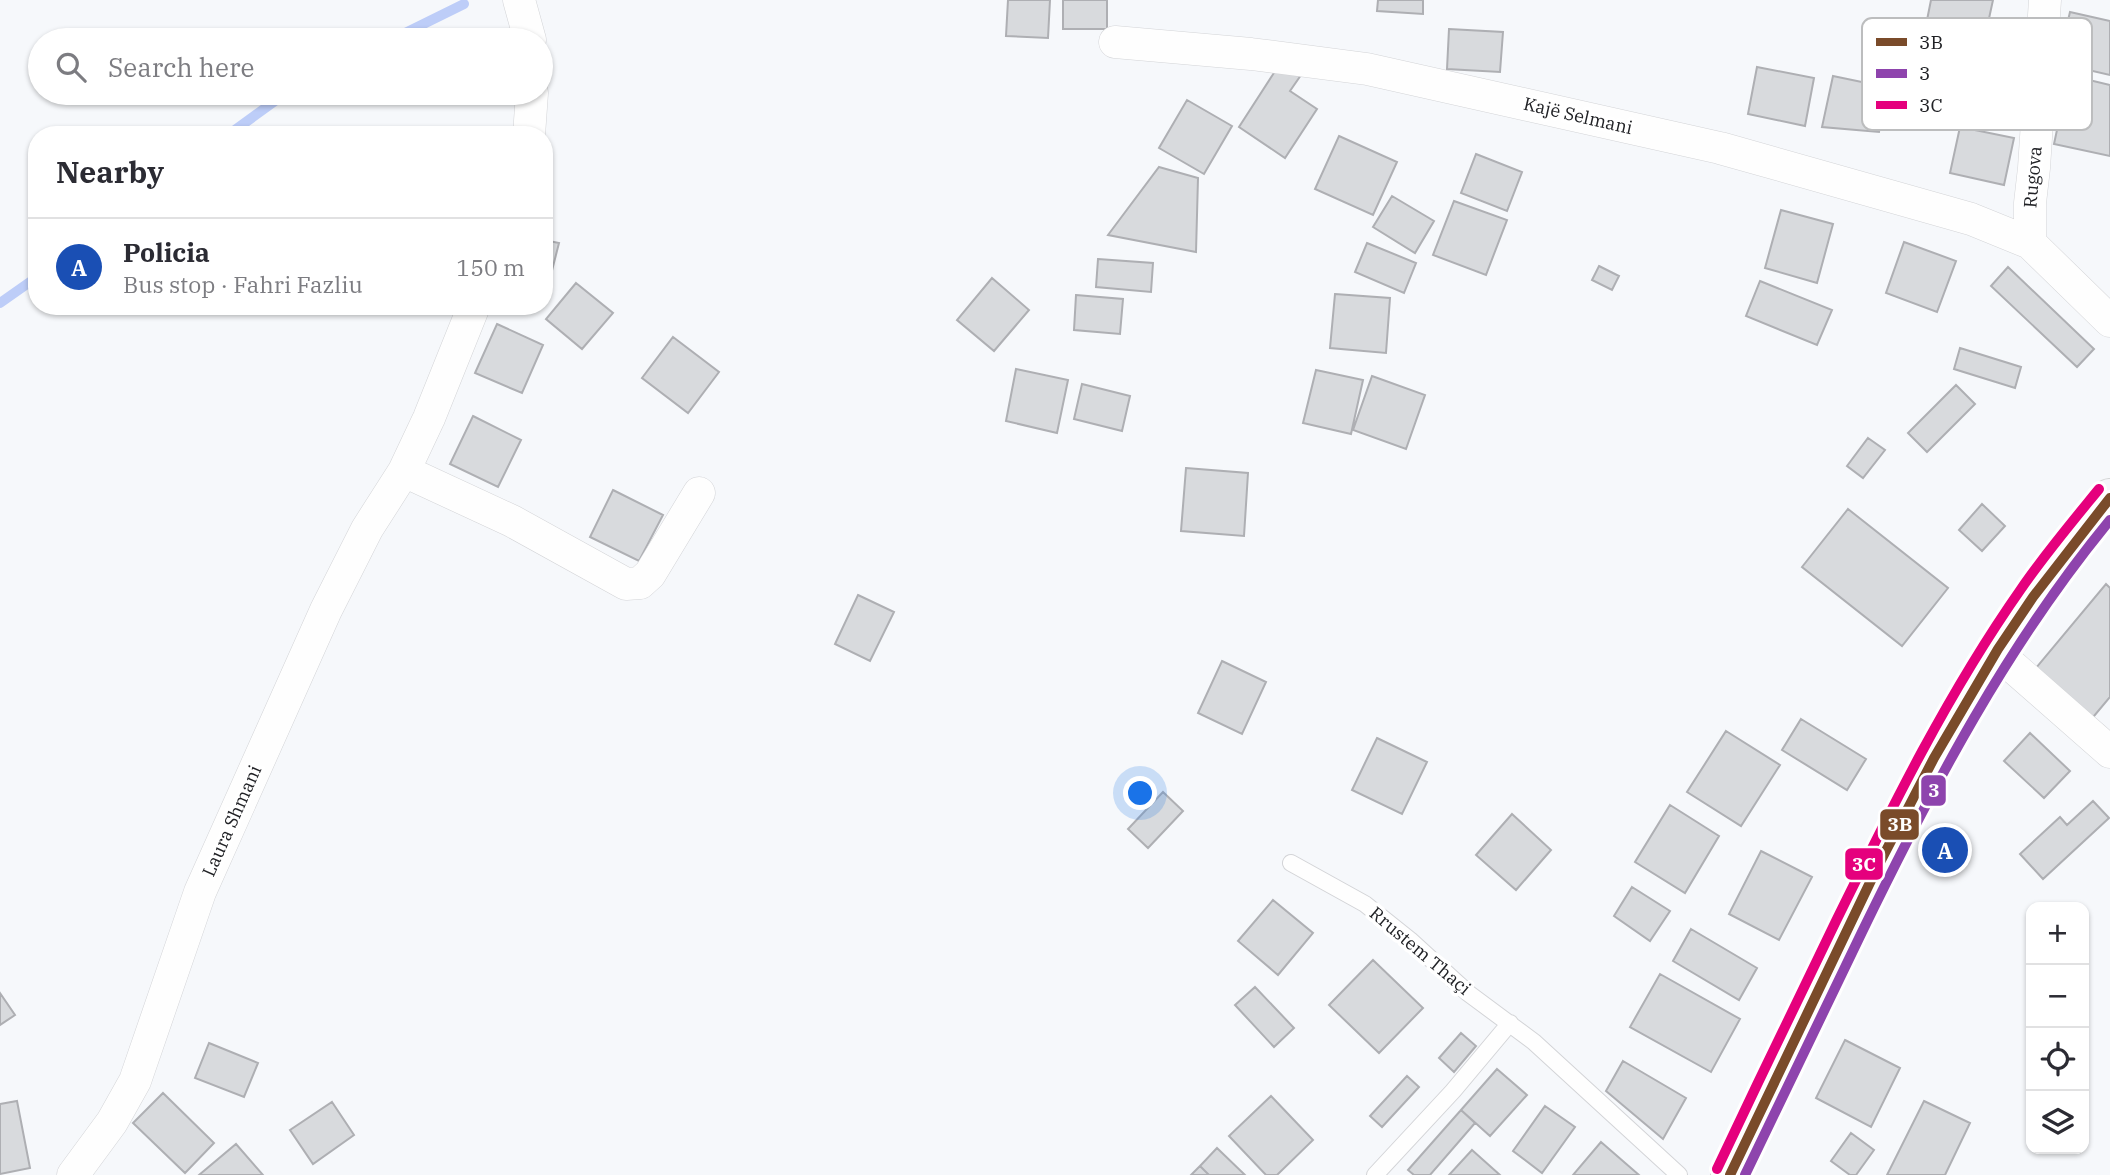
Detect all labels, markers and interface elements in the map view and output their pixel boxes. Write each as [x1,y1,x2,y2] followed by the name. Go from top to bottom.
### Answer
[1862,18,2092,130] legend
[28,28,553,105] search box
[1919,30,1943,54] text: 3B
[52,48,90,86] icon: search
[108,50,254,84] text: Search here
[1919,61,1930,85] text: 3
[1521,92,1635,139] street label: Kajë Selmani
[1919,93,1943,117] text: 3C
[2018,145,2047,209] street label: Rugova
[56,152,164,191] text: Nearby
[123,235,210,269] text: Policia
[71,252,87,282] text: A
[456,252,525,282] text: 150 m
[123,269,363,299] text: Bus stop · Fahri Fazliu
[197,761,266,880] street label: Laura Shmani
[1920,774,1947,807] line badge: 3
[1123,776,1157,810] your location
[1928,778,1940,802] text: 3
[1879,808,1920,841] line badge: 3B
[1888,812,1912,836] text: 3B
[1922,824,1968,876] pin: A
[1844,847,1884,881] line badge: 3C
[1852,852,1876,876] text: 3C
[1365,902,1476,1000] street label: Rrustem Thaçi
[2026,902,2089,1154] map controls
[2026,902,2089,965] button: +
[2026,965,2089,1028] button: −
[2026,1028,2089,1091] button: locate
[2026,1091,2089,1154] button: layers

